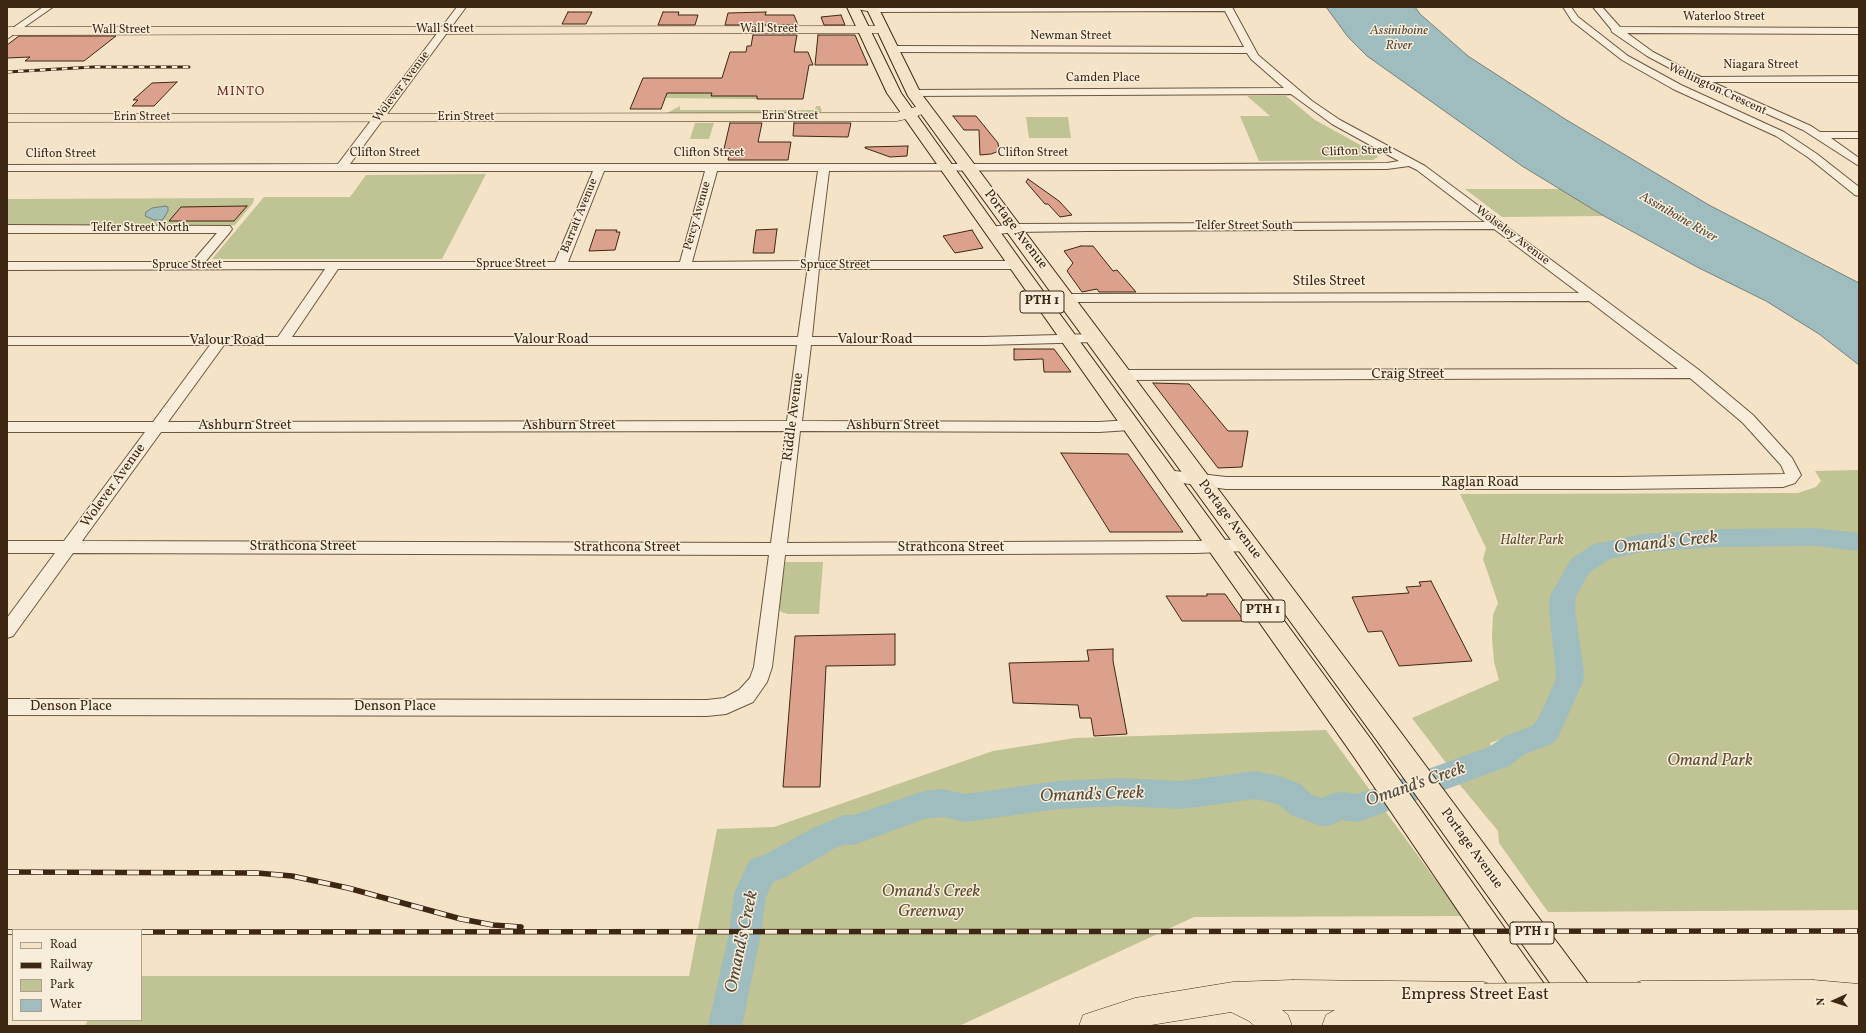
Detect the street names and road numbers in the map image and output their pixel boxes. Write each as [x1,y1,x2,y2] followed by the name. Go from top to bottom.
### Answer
[1683,11,1765,25] street label: Waterloo Street
[416,23,474,37] street label: Wall Street
[740,23,798,37] street label: Wall Street
[92,24,150,38] street label: Wall Street
[1030,30,1112,44] street label: Newman Street
[371,49,433,125] street label: Wolever Avenue
[1723,59,1799,73] street label: Niagara Street
[1665,61,1769,119] street label: Wellington Crescent
[1066,72,1140,86] street label: Camden Place
[762,110,818,124] street label: Erin Street
[114,111,170,125] street label: Erin Street
[438,111,494,125] street label: Erin Street
[1321,144,1393,160] street label: Clifton Street
[350,147,420,161] street label: Clifton Street
[674,147,744,161] street label: Clifton Street
[998,147,1068,161] street label: Clifton Street
[26,148,96,162] street label: Clifton Street
[558,177,602,255] street label: Barratt Avenue
[681,180,715,252] street label: Percy Avenue
[980,187,1050,273] street label: Portage Avenue
[1472,203,1552,269] street label: Wolseley Avenue
[1195,220,1293,234] street label: Telfer Street South
[91,222,189,236] street label: Telfer Street North
[476,258,546,272] street label: Spruce Street
[152,259,222,273] street label: Spruce Street
[800,259,870,273] street label: Spruce Street
[1292,274,1366,290] street label: Stiles Street
[1020,291,1064,313] road number: PTH 1
[513,332,589,348] street label: Valour Road
[837,332,913,348] street label: Valour Road
[189,333,265,349] street label: Valour Road
[1372,367,1444,383] street label: Craig Street
[780,372,808,462] street label: Riddle Avenue
[198,418,292,434] street label: Ashburn Street
[522,418,616,434] street label: Ashburn Street
[846,418,940,434] street label: Ashburn Street
[78,441,150,531] street label: Wolever Avenue
[1441,475,1519,491] street label: Raglan Road
[1194,477,1264,563] street label: Portage Avenue
[249,539,357,555] street label: Strathcona Street
[573,540,681,556] street label: Strathcona Street
[897,540,1005,556] street label: Strathcona Street
[1241,600,1285,622] road number: PTH 1
[30,699,112,715] street label: Denson Place
[354,699,436,715] street label: Denson Place
[1436,805,1506,893] street label: Portage Avenue
[1510,922,1554,944] road number: PTH 1
[1401,986,1549,1006] street label: Empress Street East

